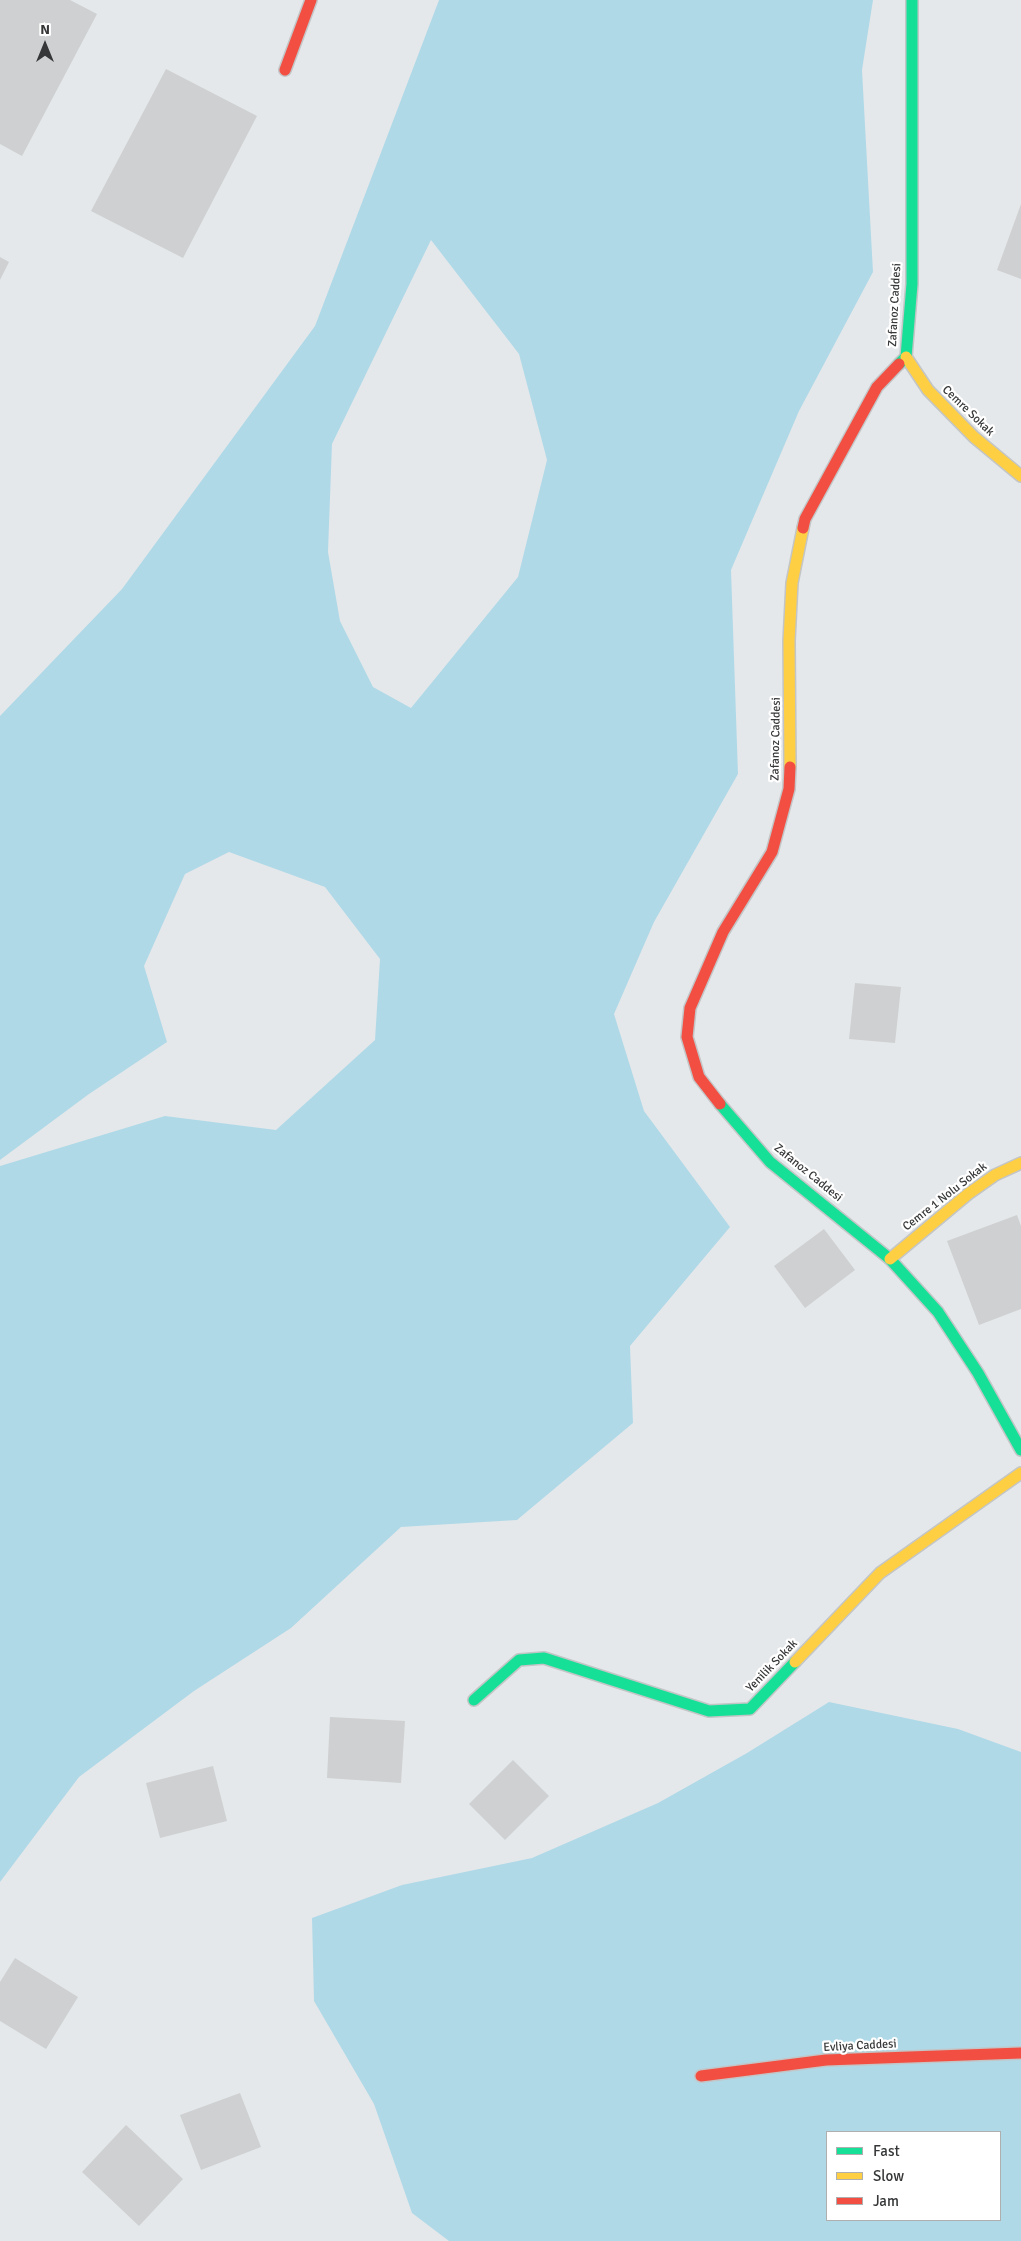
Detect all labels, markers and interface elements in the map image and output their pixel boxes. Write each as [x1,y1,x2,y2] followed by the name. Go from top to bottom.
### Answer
[20,20,70,70] north arrow
[40,21,50,38] text: N
[886,263,904,347] street label: Zafanoz Caddesi
[939,383,997,439] street label: Cemre Sokak
[768,697,784,781] street label: Zafanoz Caddesi
[771,1141,845,1205] street label: Zafanoz Caddesi
[900,1160,990,1234] street label: Cemre 1 Nolu Sokak
[743,1637,801,1695] street label: Yenilik Sokak
[823,2037,897,2055] street label: Evliya Caddesi
[826,2131,1001,2221] legend
[873,2142,900,2160] text: Fast
[873,2167,904,2185] text: Slow
[873,2192,899,2210] text: Jam

